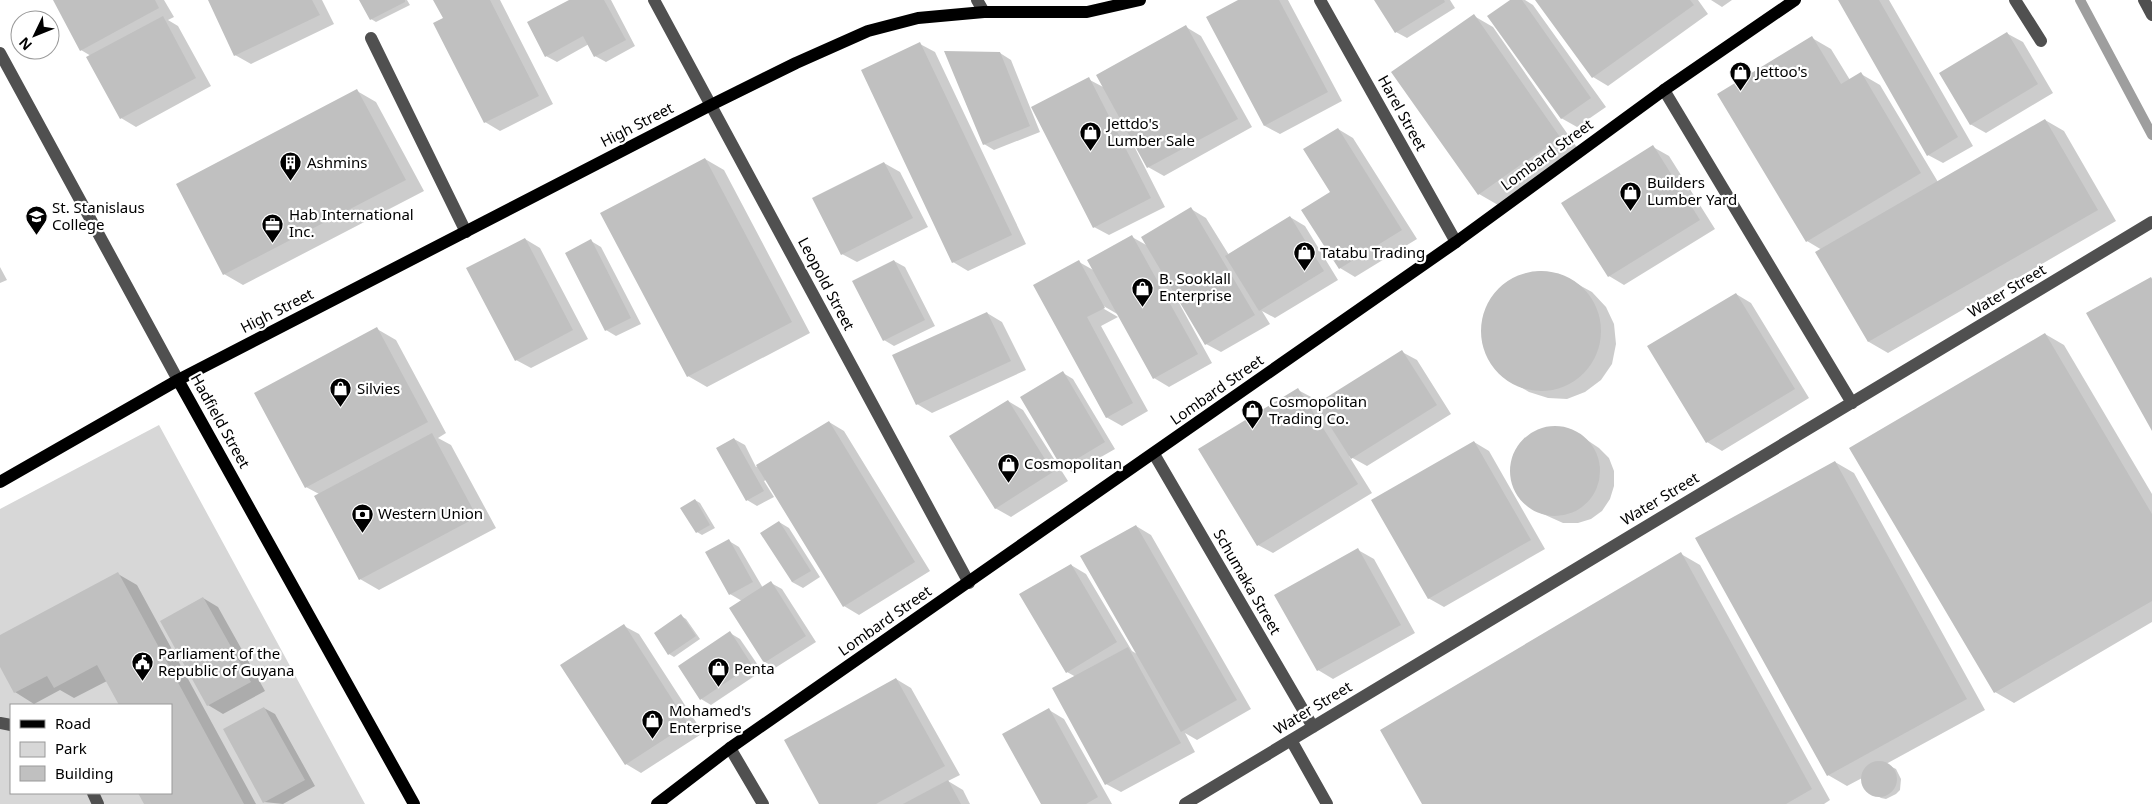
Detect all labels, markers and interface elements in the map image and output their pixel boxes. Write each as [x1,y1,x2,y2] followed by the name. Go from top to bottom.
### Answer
[10,10,60,60] north arrow
[14,34,36,55] text: N
[1728,60,1752,91] shop icon: Jettoo's
[1754,61,1808,81] place label: Jettoo's
[1374,71,1432,154] street label: Harel Street
[597,97,677,151] street label: High Street
[1105,113,1195,150] place label: Jettdo's Lumber Sale
[1496,114,1597,194] street label: Lombard Street
[1079,121,1103,152] shop icon: Jettdo's Lumber Sale
[279,151,303,182] building icon: Ashmins
[307,152,367,172] place label: Ashmins
[1647,172,1737,209] place label: Builders Lumber Yard
[1619,180,1643,211] shop icon: Builders Lumber Yard
[52,197,145,234] place label: St. Stanislaus College
[289,204,414,241] place label: Hab International Inc.
[24,205,48,236] school or university icon: St. Stanislaus College
[261,212,285,243] office icon: Hab International Inc.
[794,234,860,334] street label: Leopold Street
[1292,241,1316,272] shop icon: Tatabu Trading
[1320,242,1425,262] place label: Tatabu Trading
[1964,259,2050,321] street label: Water Street
[1159,268,1232,305] place label: B. Sooklall Enterprise
[1131,276,1155,307] shop icon: B. Sooklall Enterprise
[237,283,317,337] street label: High Street
[1166,349,1267,429] street label: Lombard Street
[187,370,255,472] street label: Hadfield Street
[329,377,353,408] shop icon: Silvies
[357,378,400,398] place label: Silvies
[1269,391,1367,428] place label: Cosmopolitan Trading Co.
[1241,399,1265,430] shop icon: Cosmopolitan Trading Co.
[996,452,1020,483] shop icon: Cosmopolitan
[1024,453,1122,473] place label: Cosmopolitan
[1617,467,1703,529] street label: Water Street
[350,502,374,533] bank icon: Western Union
[378,503,483,523] place label: Western Union
[1210,525,1286,638] street label: Schumaka Street
[834,580,935,660] street label: Lombard Street
[158,643,294,680] place label: Parliament of the Republic of Guyana
[130,651,154,682] public building icon: Parliament of the Republic of Guyana
[706,657,730,688] shop icon: Penta
[734,658,775,678] place label: Penta
[1270,676,1356,738] street label: Water Street
[669,700,751,737] place label: Mohamed's Enterprise
[10,704,172,794] legend
[641,708,665,739] shop icon: Mohamed's Enterprise
[55,713,91,733] text: Road
[55,738,87,758] text: Park
[55,763,113,783] text: Building

